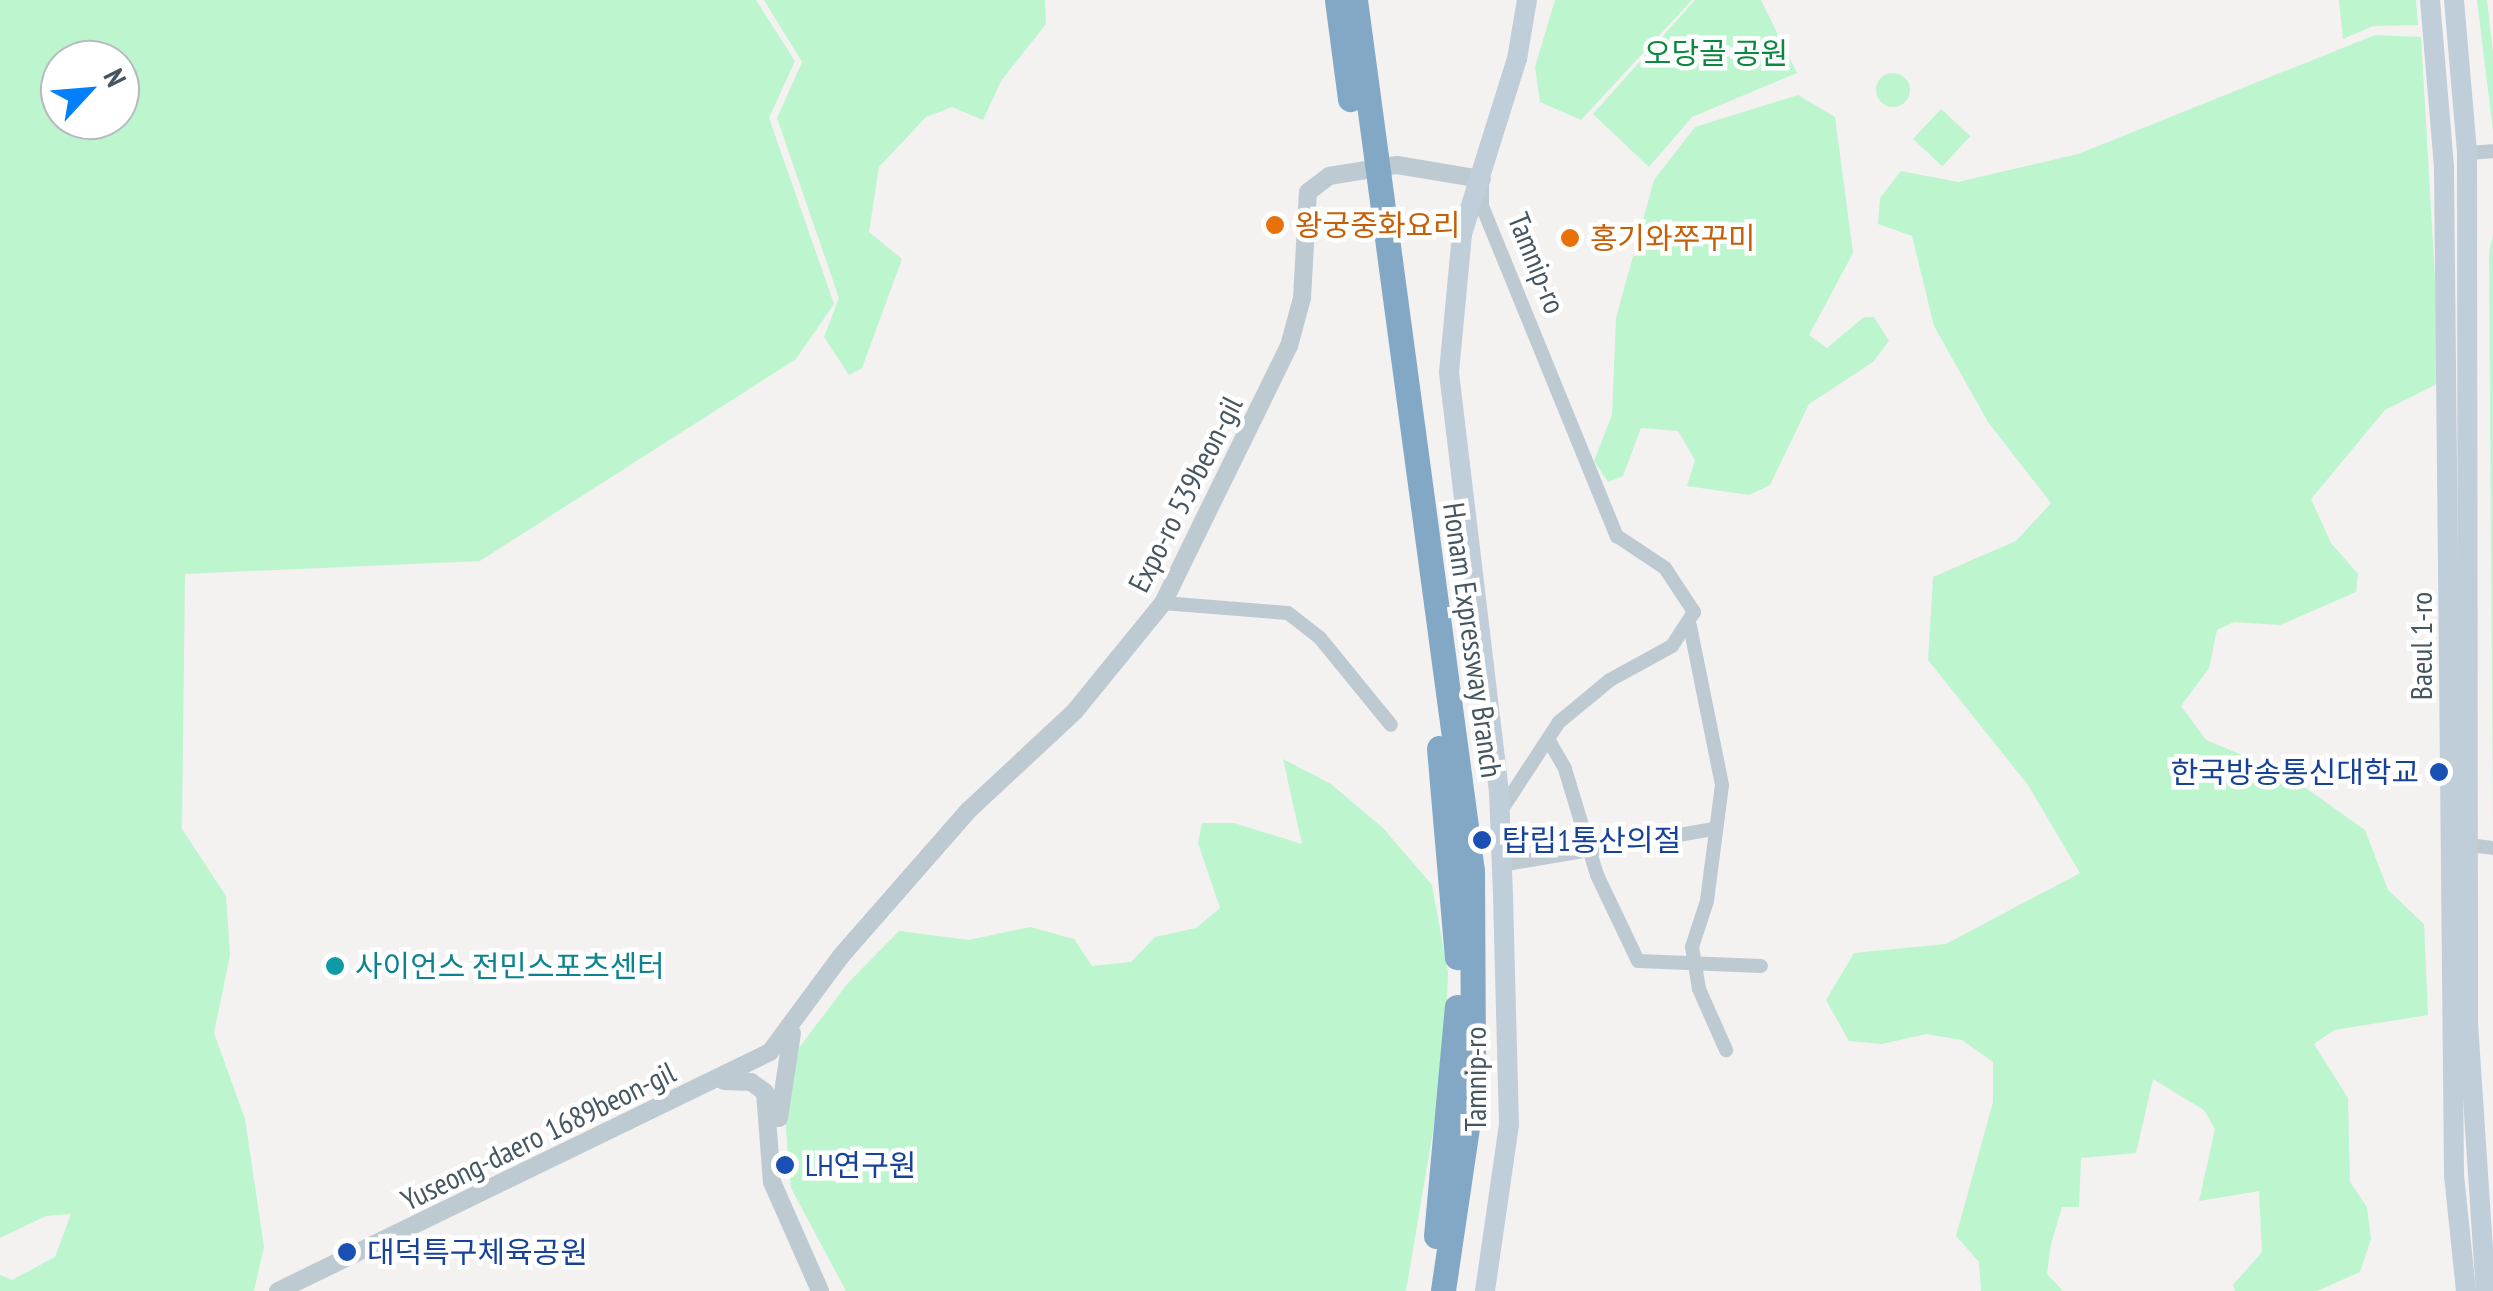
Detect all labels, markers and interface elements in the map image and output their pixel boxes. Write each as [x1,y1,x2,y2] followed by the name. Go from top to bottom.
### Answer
[1644,35,1788,71] park label: 오당골 공원
[40,40,140,140] north arrow
[96,63,136,92] text: N
[1295,207,1461,243] place label: 왕궁중화요리
[1501,208,1573,318] street label: Tamnip-ro
[1264,214,1286,236] marker: 왕궁중화요리
[1590,220,1756,256] place label: 홍기와쭈꾸미
[1559,227,1581,249] marker: 홍기와쭈꾸미
[1120,390,1250,598] street label: Expo-ro 539beon-gil
[1436,500,1510,780] street label: Honam Expressway Branch
[2403,592,2439,700] street label: Baeul 1-ro
[2171,754,2419,790] place label: 한국방송통신대학교
[2428,761,2450,783] marker: 한국방송통신대학교
[1502,822,1681,858] place label: 탑립1통산의절
[1471,829,1493,851] marker: 탑립1통산의절
[355,948,665,984] place label: 사이언스 전민스포츠센터
[324,955,346,977] marker: 사이언스 전민스포츠센터
[1457,1026,1493,1132] street label: Tamnip-ro
[395,1054,681,1218] street label: Yuseong-daero 1689beon-gil
[805,1147,916,1183] place label: LH연구원
[774,1154,796,1176] marker: LH연구원
[367,1234,588,1270] place label: 대덕특구체육공원
[336,1241,358,1263] marker: 대덕특구체육공원

